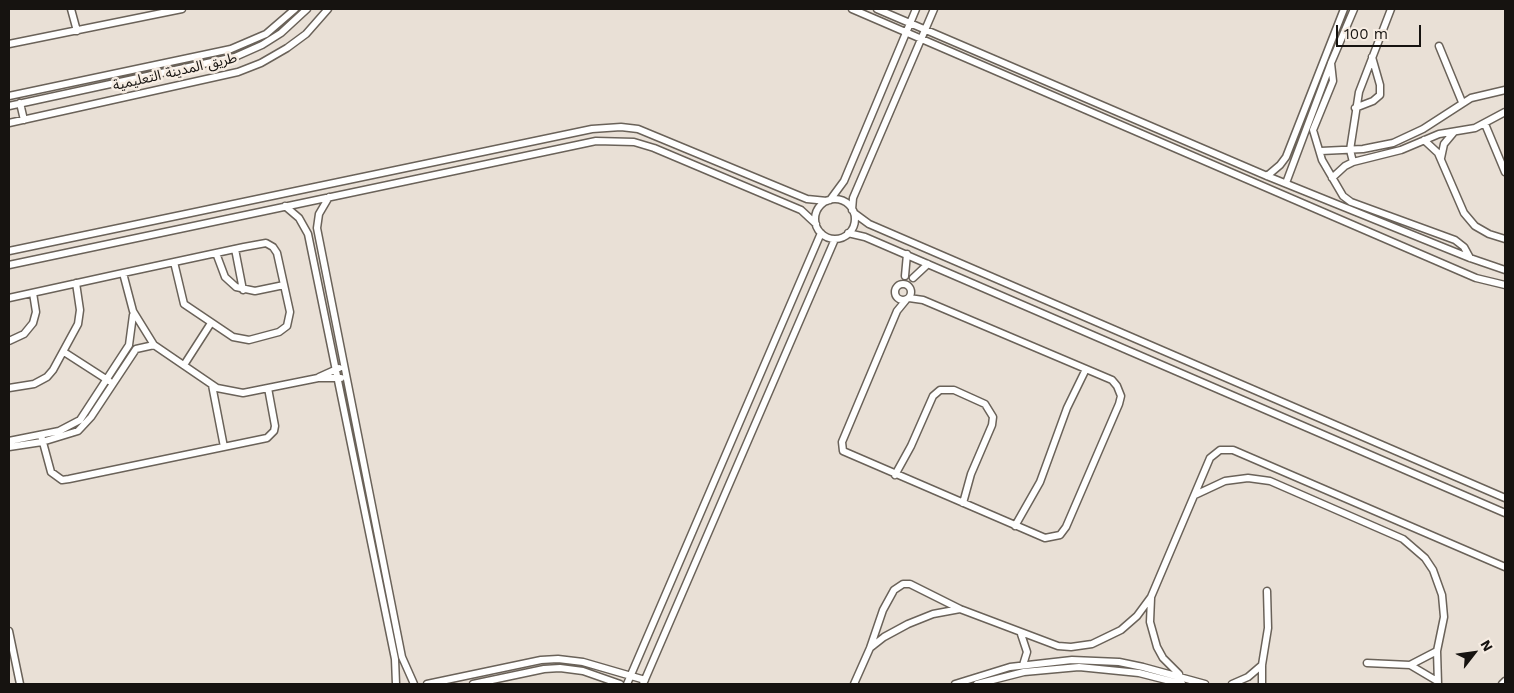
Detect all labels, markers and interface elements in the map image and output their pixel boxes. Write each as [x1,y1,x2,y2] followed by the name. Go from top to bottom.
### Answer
[1339,15,1424,47] scale bar
[1344,25,1388,43] text: 100 m
[111,50,239,94] street label: طريق المدينة التعليمية
[1449,628,1499,678] north arrow
[1477,637,1497,654] text: N

